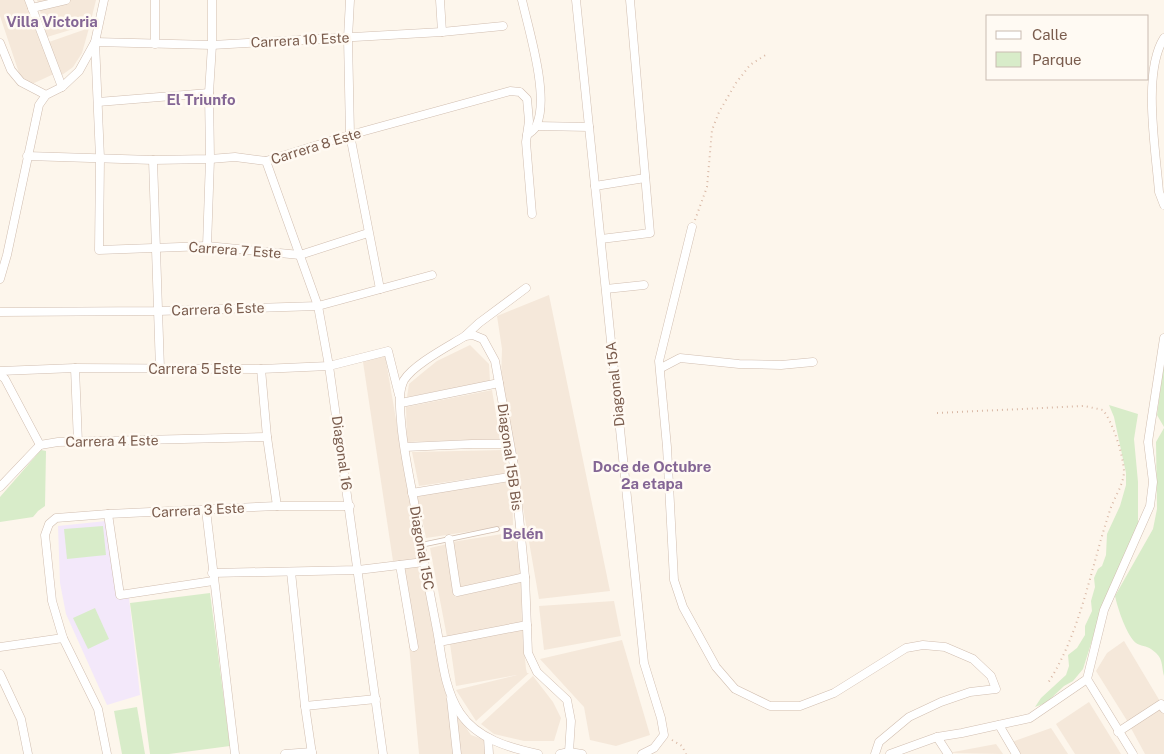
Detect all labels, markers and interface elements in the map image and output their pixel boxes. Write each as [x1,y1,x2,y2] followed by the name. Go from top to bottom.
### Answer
[6,13,98,30] district label: Villa Victoria
[986,15,1149,80] legend
[1032,26,1068,43] text: Calle
[250,29,350,51] street label: Carrera 10 Este
[1032,51,1082,68] text: Parque
[166,91,236,108] district label: El Triunfo
[269,125,363,167] street label: Carrera 8 Este
[188,239,282,261] street label: Carrera 7 Este
[171,299,265,319] street label: Carrera 6 Este
[603,341,627,427] street label: Diagonal 15A
[148,361,242,377] street label: Carrera 5 Este
[495,402,525,512] street label: Diagonal 15B Bis
[329,415,355,492] street label: Diagonal 16
[65,432,159,450] street label: Carrera 4 Este
[593,458,711,492] district label: Doce de Octubre 2a etapa
[151,500,245,520] street label: Carrera 3 Este
[407,505,437,591] street label: Diagonal 15C
[502,525,544,542] district label: Belén

